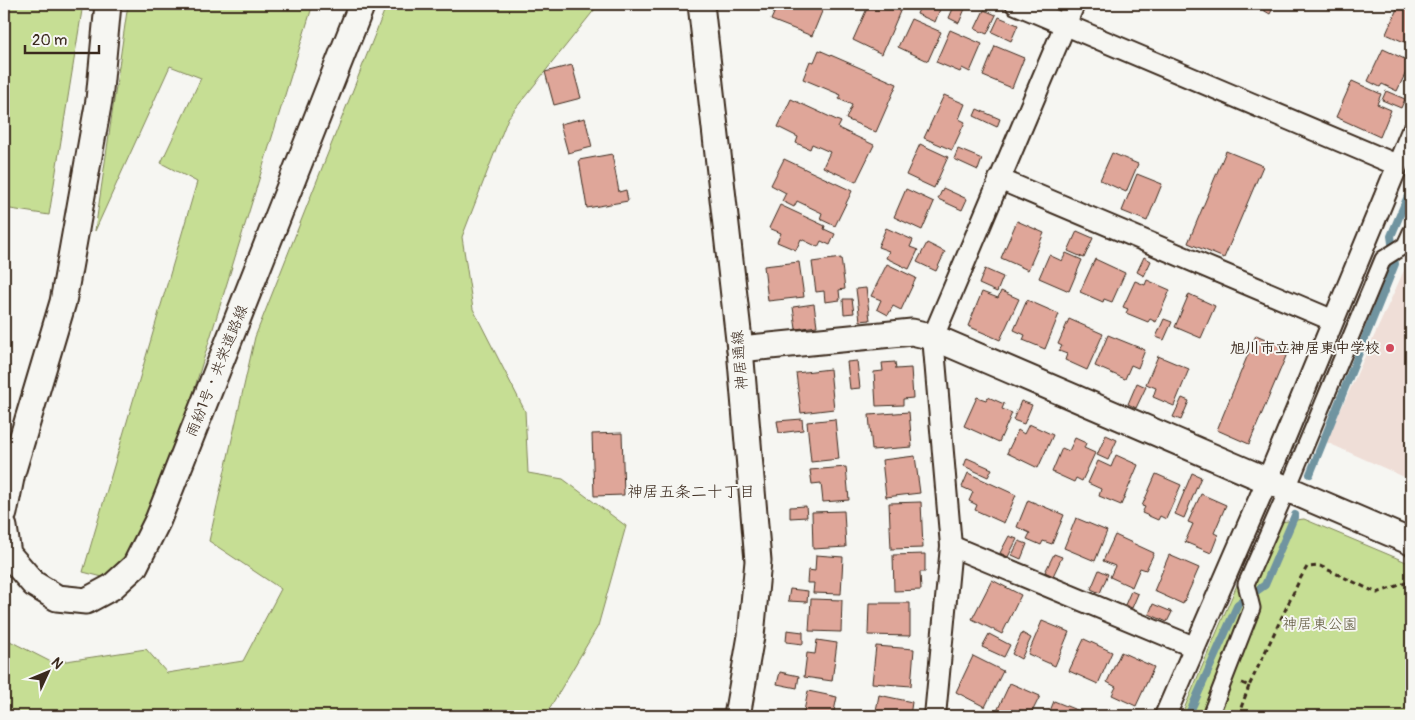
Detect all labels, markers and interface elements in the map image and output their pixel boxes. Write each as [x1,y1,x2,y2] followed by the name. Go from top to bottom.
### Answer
[25,22,99,54] scale bar
[32,31,67,50] text: 20 m
[182,302,252,440] street label: 雨紛1号・共栄道路線
[728,329,752,391] street label: 神居通線
[1230,339,1380,358] place label: 旭川市立神居東中学校
[1384,342,1396,354] marker: 旭川市立神居東中学校
[627,482,755,502] district label: 神居五条二十丁目
[1282,615,1358,634] park label: 神居東公園
[22,648,72,698] north arrow
[48,654,66,673] text: N

